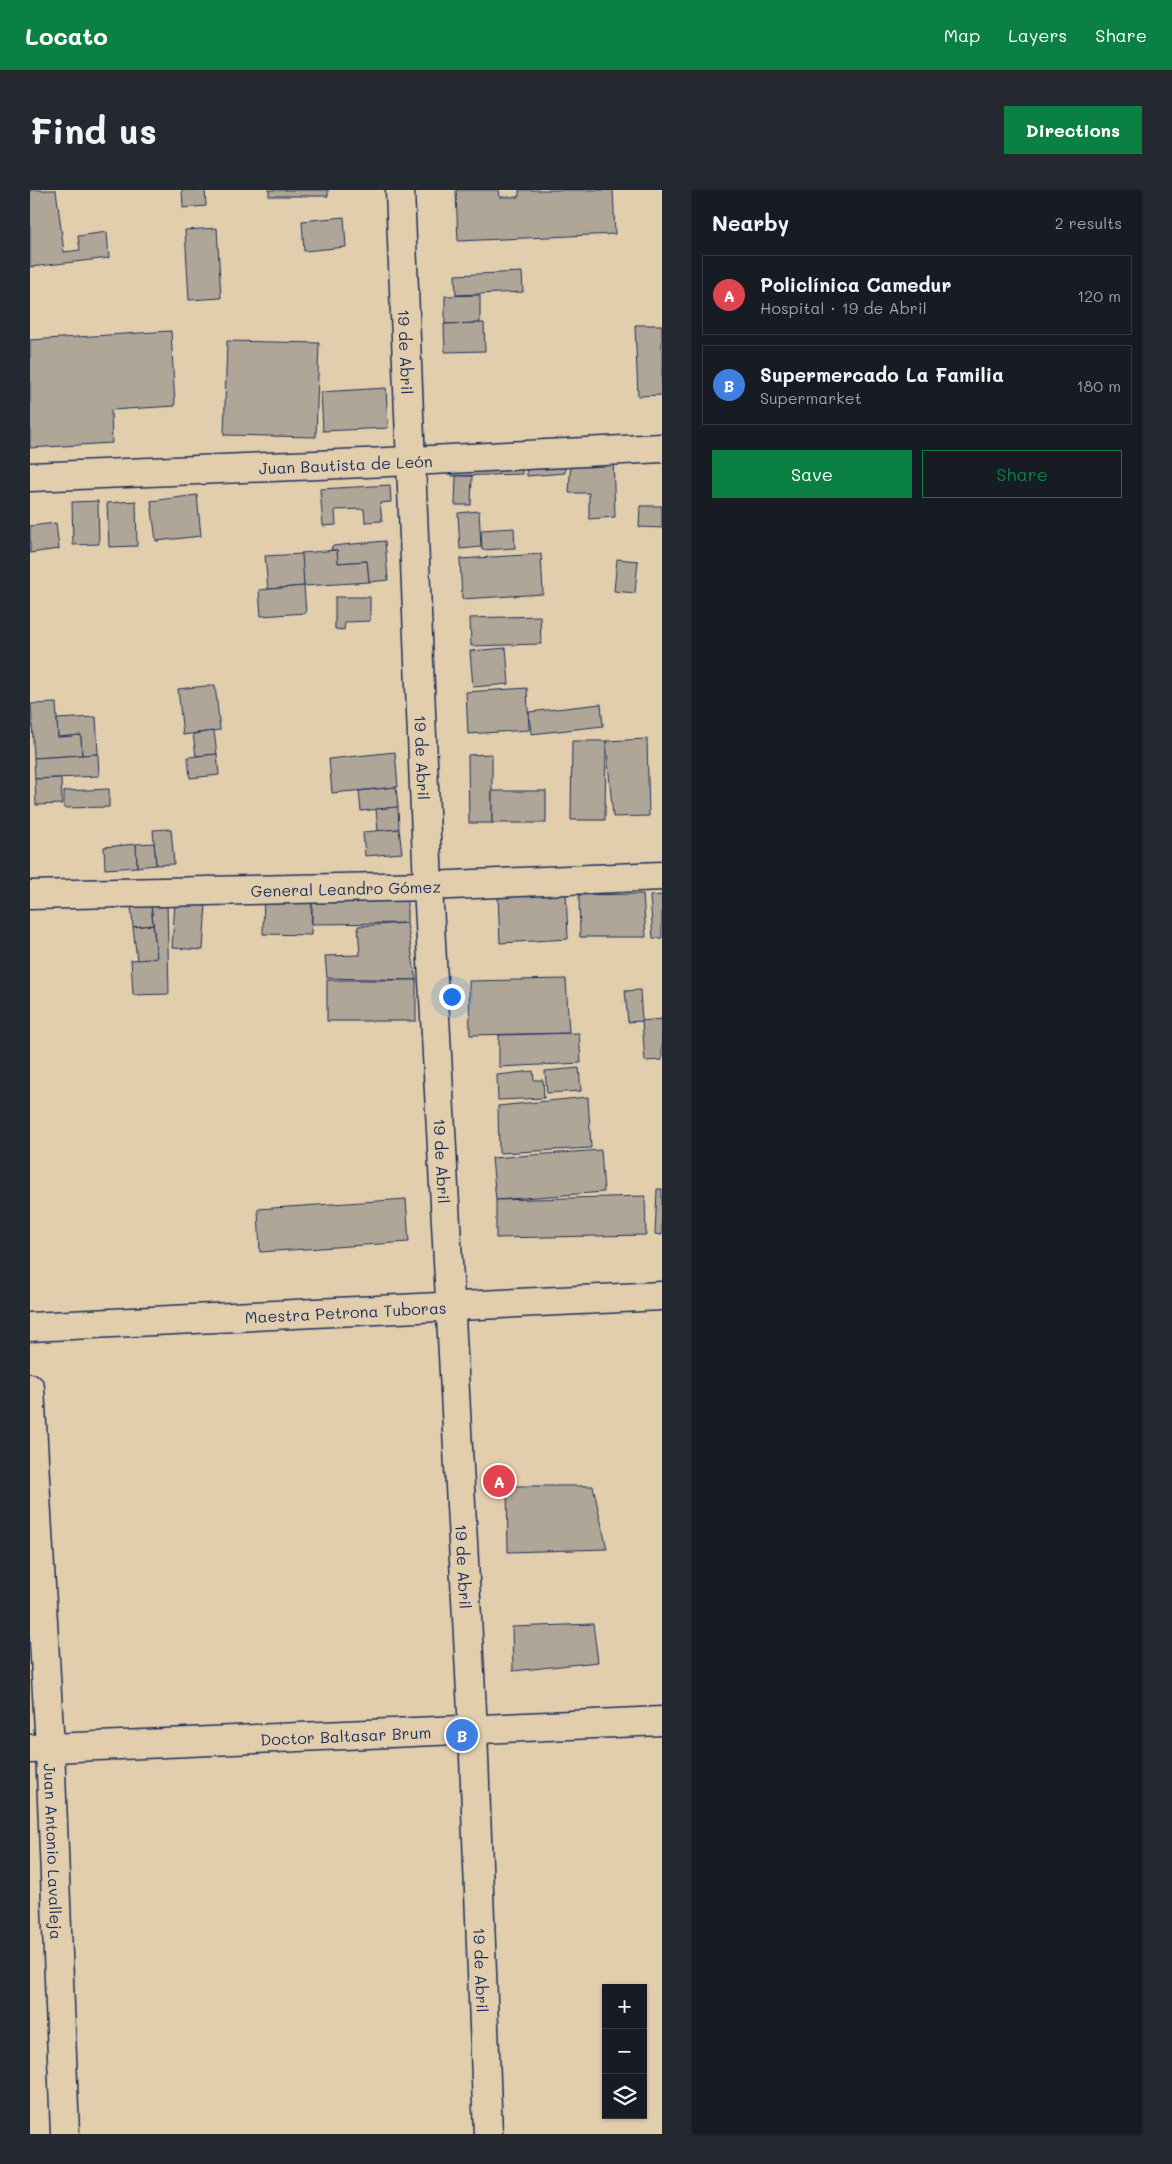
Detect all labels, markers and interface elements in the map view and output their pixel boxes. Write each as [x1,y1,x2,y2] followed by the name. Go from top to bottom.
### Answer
[25,20,108,51] text: Locato
[944,23,980,47] text: Map
[1008,23,1067,47] text: Layers
[1095,23,1147,47] text: Share
[1004,106,1142,154] button: Directions
[30,107,157,153] text: Find us
[712,209,789,236] text: Nearby
[1055,212,1122,233] text: 2 results
[760,272,951,297] text: Policlínica Camedur
[723,285,735,306] text: A
[1077,285,1121,306] text: 120 m
[760,297,927,318] text: Hospital · 19 de Abril
[394,309,419,395] street label: 19 de Abril
[760,362,1004,387] text: Supermercado La Familia
[724,375,734,396] text: B
[1076,375,1121,396] text: 180 m
[760,387,862,408] text: Supermarket
[258,449,433,478] street label: Juan Bautista de León
[712,450,912,498] button: Save
[922,450,1122,498] button: Share
[411,715,435,801] street label: 19 de Abril
[250,875,442,901] street label: General Leandro Gómez
[439,984,465,1010] your location
[430,1118,455,1204] street label: 19 de Abril
[244,1296,447,1327] street label: Maestra Petrona Tuboras
[483,1462,515,1500] pin: A
[452,1523,477,1610] street label: 19 de Abril
[446,1716,478,1754] pin: B
[260,1721,432,1749] street label: Doctor Baltasar Brum
[40,1763,68,1940] street label: Juan Antonio Lavalleja
[470,1927,494,2013] street label: 19 de Abril
[602,1984,647,2119] map controls
[602,1984,647,2029] button: +
[602,2029,647,2074] button: −
[602,2074,647,2119] button: layers

